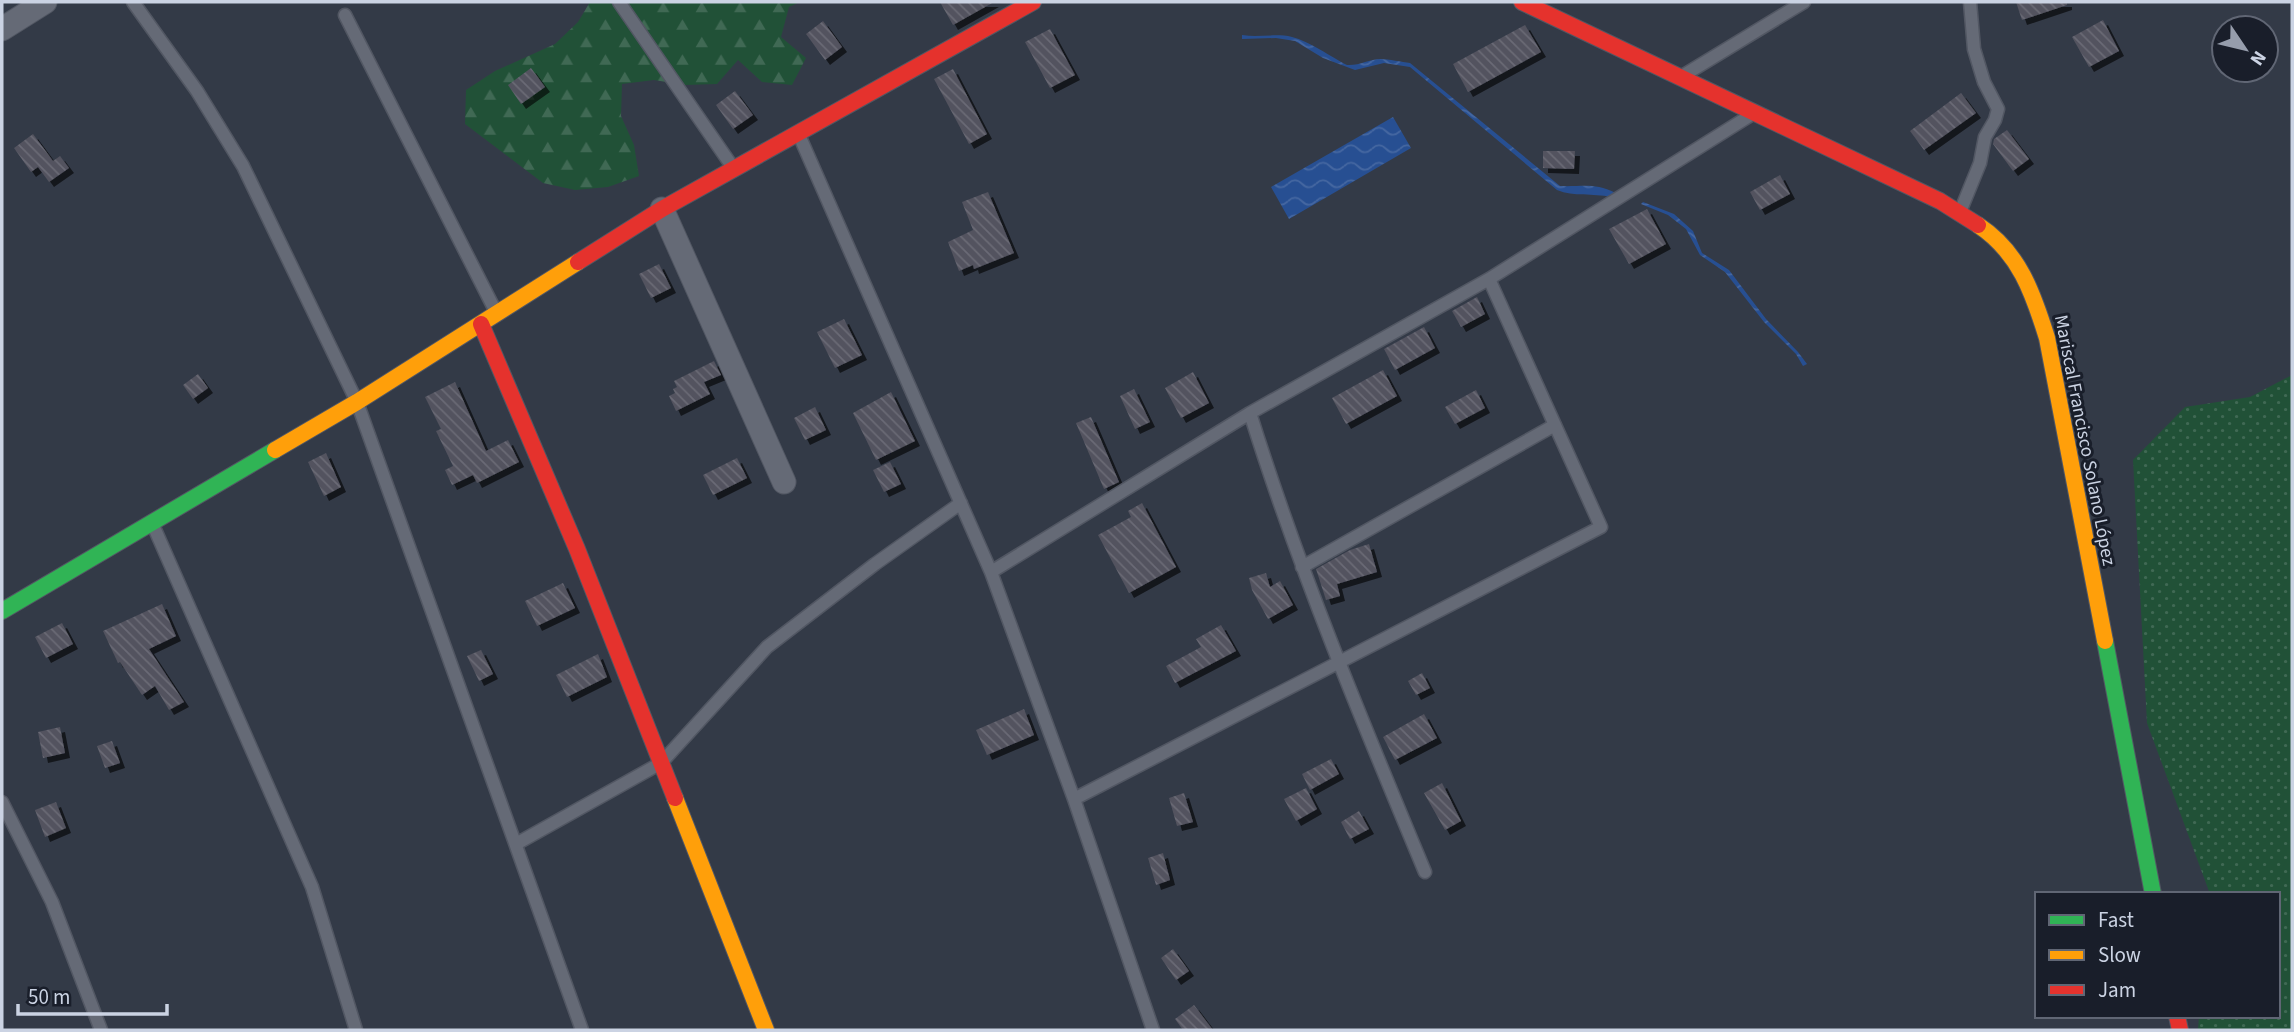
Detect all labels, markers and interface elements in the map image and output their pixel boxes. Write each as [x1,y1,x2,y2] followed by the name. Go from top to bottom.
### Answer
[2210,14,2280,84] north arrow
[2243,45,2272,71] text: N
[2047,313,2122,568] street label: Mariscal Francisco Solano López
[2035,892,2280,1018] legend
[2098,905,2134,935] text: Fast
[2098,940,2141,970] text: Slow
[18,972,166,1016] scale bar
[2098,975,2136,1005] text: Jam
[28,982,70,1012] text: 50 m

